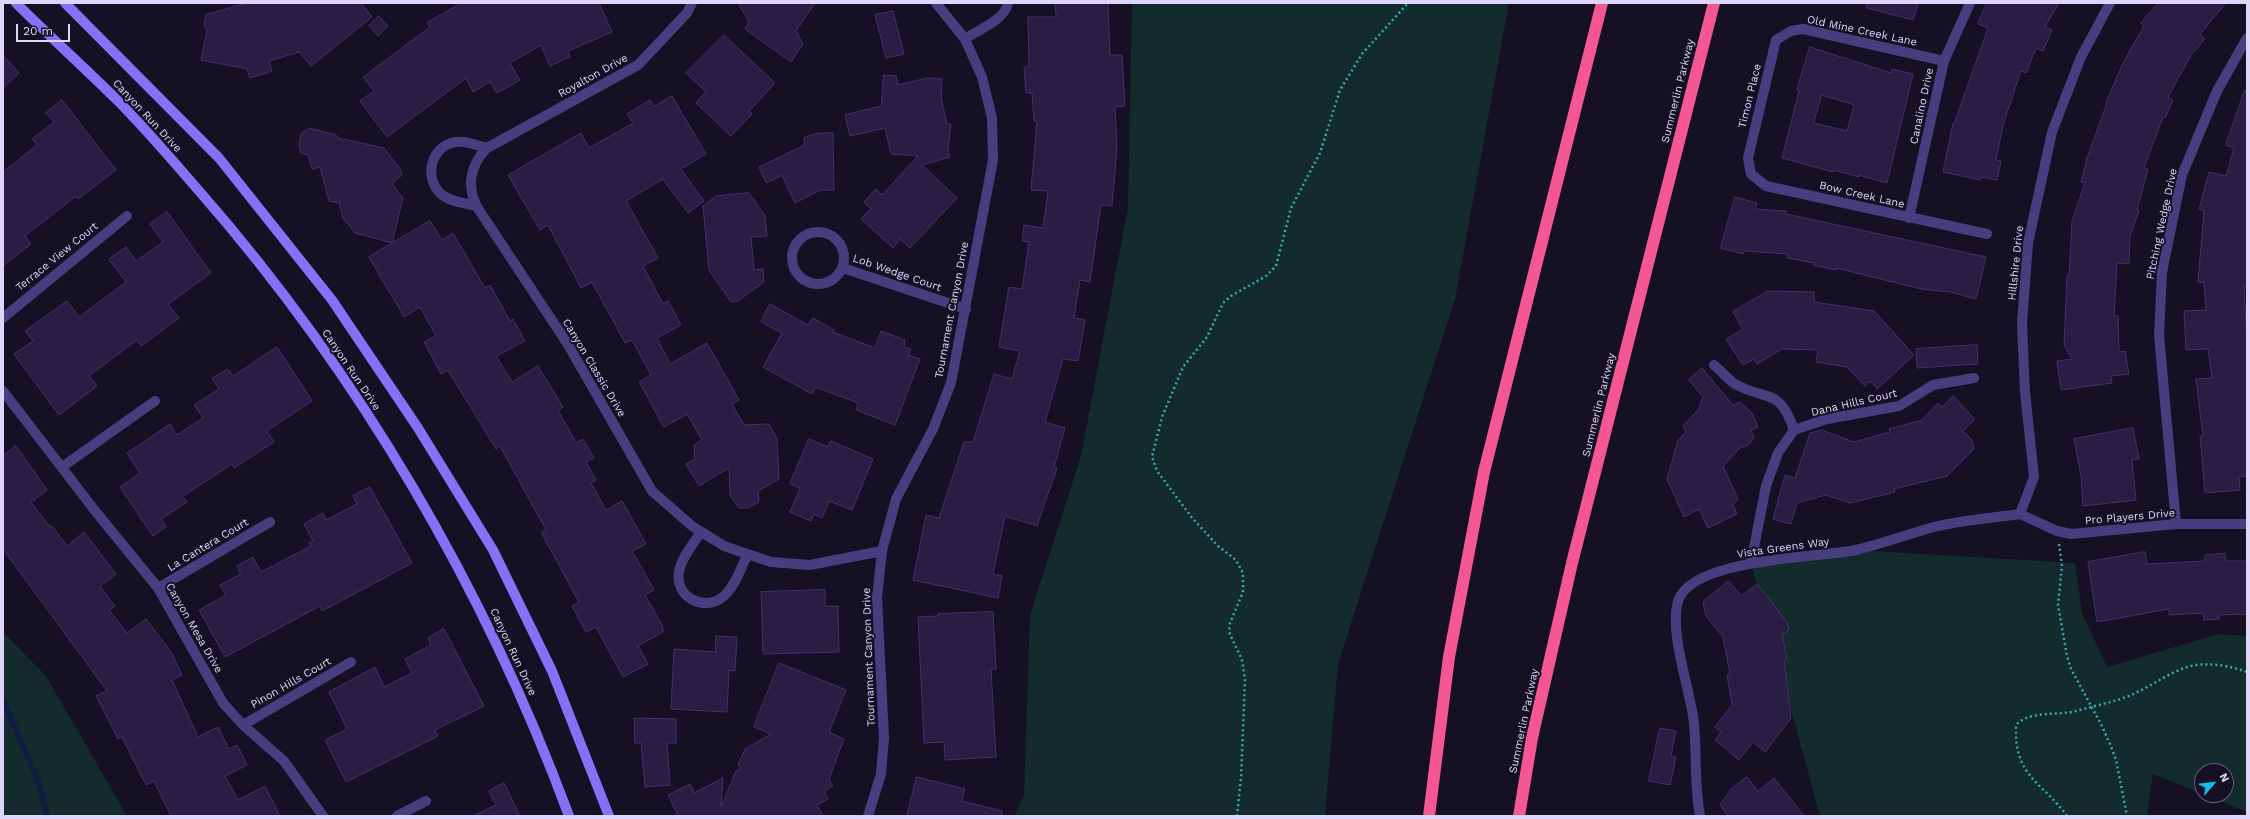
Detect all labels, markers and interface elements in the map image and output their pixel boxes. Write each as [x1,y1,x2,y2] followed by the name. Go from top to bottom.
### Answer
[1806,13,1918,49] street label: Old Mine Creek Lane
[18,16,72,42] scale bar
[23,24,53,38] text: 20 m
[1659,38,1697,144] street label: Summerlin Parkway
[556,51,630,101] street label: Royalton Drive
[1736,62,1764,130] street label: Timon Place
[1907,67,1937,145] street label: Canalino Drive
[110,77,184,155] street label: Canyon Run Drive
[2144,167,2180,281] street label: Pitching Wedge Drive
[1818,179,1906,211] street label: Bow Creek Lane
[13,220,101,294] street label: Terrace View Court
[2006,225,2026,301] street label: Hillshire Drive
[932,241,972,379] street label: Tournament Canyon Drive
[851,252,943,294] street label: Lob Wedge Court
[559,317,629,419] street label: Canyon Classic Drive
[319,327,383,413] street label: Canyon Run Drive
[1580,352,1618,458] street label: Summerlin Parkway
[1810,387,1898,419] street label: Dana Hills Court
[2084,506,2176,528] street label: Pro Players Drive
[165,516,251,574] street label: La Cantera Court
[1736,535,1830,561] street label: Vista Greens Way
[163,581,225,675] street label: Canyon Mesa Drive
[860,587,878,727] street label: Tournament Canyon Drive
[487,606,539,698] street label: Canyon Run Drive
[248,655,334,711] street label: Pinon Hills Court
[1506,667,1542,775] street label: Summerlin Parkway
[2194,763,2234,803] north arrow
[2217,771,2232,784] text: N

